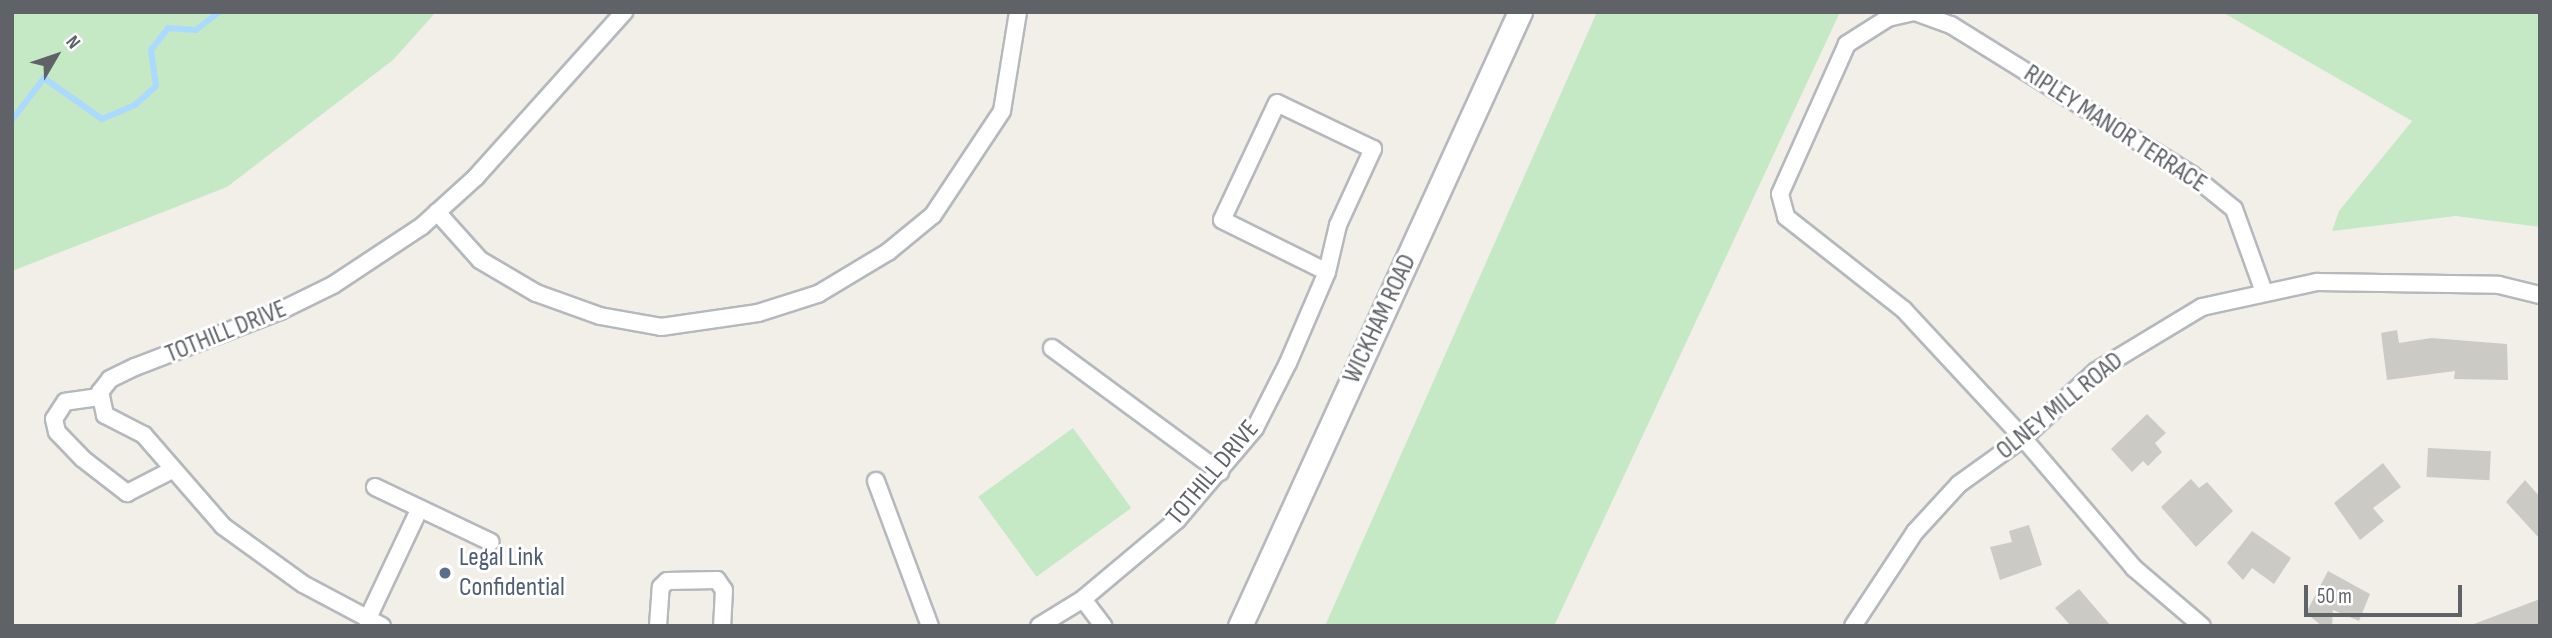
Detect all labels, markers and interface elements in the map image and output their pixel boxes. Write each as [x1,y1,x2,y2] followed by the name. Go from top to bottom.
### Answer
[21,21,91,91] north arrow
[61,31,85,54] text: N
[2018,58,2212,200] street label: RIPLEY MANOR TERRACE
[1337,250,1423,388] street label: WICKHAM ROAD
[161,294,291,370] street label: TOTHILL DRIVE
[1990,345,2130,467] street label: OLNEY MILL ROAD
[1160,414,1266,532] street label: TOTHILL DRIVE
[459,542,565,604] place label: Legal Link Confidential
[437,565,453,581] marker: Legal Link Confidential
[2307,572,2464,616] scale bar
[2317,584,2352,609] text: 50 m

